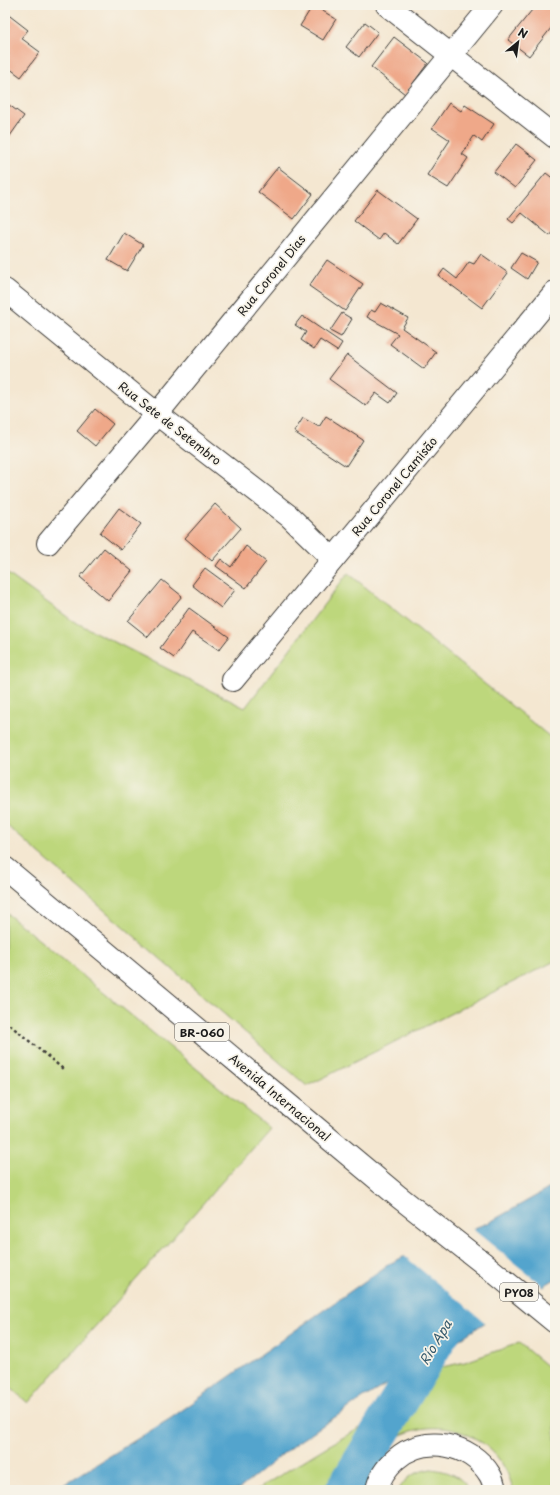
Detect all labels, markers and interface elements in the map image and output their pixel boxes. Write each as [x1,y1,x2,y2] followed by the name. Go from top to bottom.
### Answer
[498,22,538,62] north arrow
[515,23,531,43] text: N
[233,230,310,319] street label: Rua Coronel Dias
[115,377,226,469] street label: Rua Sete de Setembro
[347,432,441,540] street label: Rua Coronel Camisão
[175,1023,229,1041] road number: BR-060
[225,1049,335,1145] street label: Avenida Internacional
[500,1283,538,1301] road number: PY08
[414,1315,456,1368] water label: Río Apa

